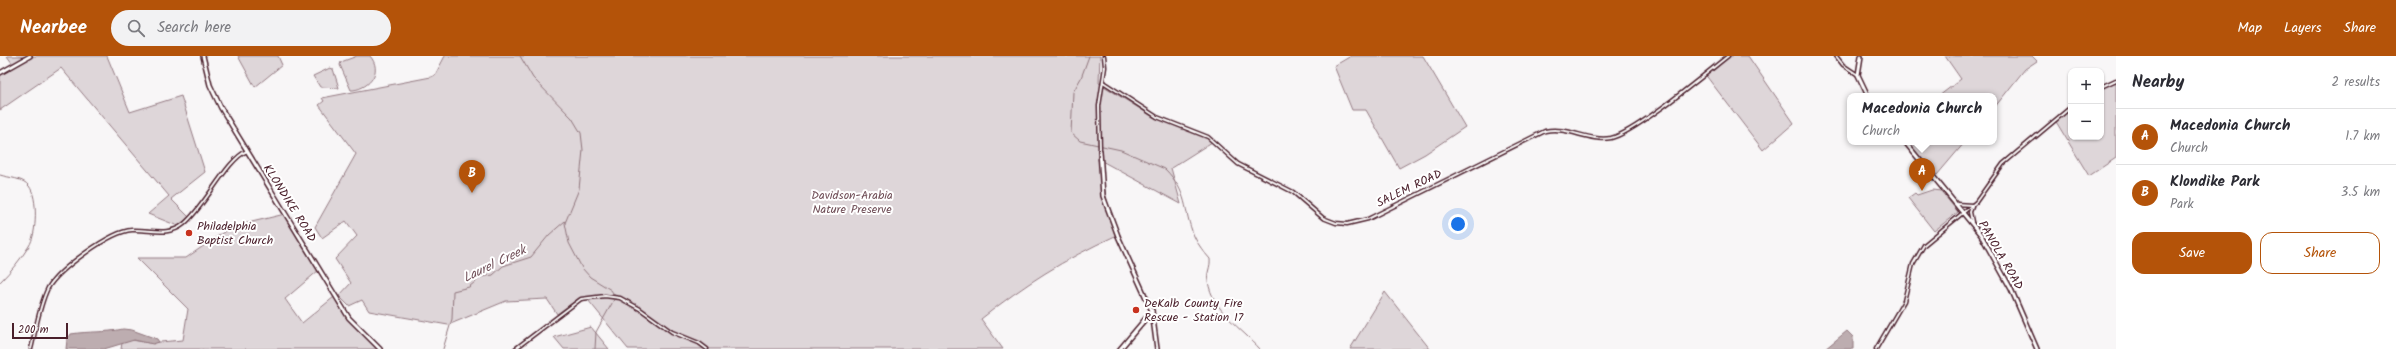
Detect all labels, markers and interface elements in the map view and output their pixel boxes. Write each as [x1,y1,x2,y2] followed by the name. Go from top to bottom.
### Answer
[111,10,391,46] search box
[20,13,87,43] text: Nearbee
[157,16,231,40] text: Search here
[125,17,147,39] icon: search
[2238,17,2262,39] text: Map
[2284,17,2322,39] text: Layers
[2344,17,2376,39] text: Share
[2068,68,2104,140] map controls
[2068,68,2104,104] button: +
[2132,69,2184,96] text: Nearby
[2332,72,2380,93] text: 2 results
[1847,93,1997,145] popup
[1862,97,1982,121] text: Macedonia Church
[2068,104,2104,140] button: −
[2170,114,2290,138] text: Macedonia Church
[1862,121,1900,142] text: Church
[2141,126,2149,147] text: A
[2345,126,2380,147] text: 1.7 km
[2170,138,2208,159] text: Church
[1909,158,1935,191] pin: A
[459,160,485,193] pin: B
[258,161,321,246] street label: KLONDIKE ROAD
[1373,164,1445,213] street label: SALEM ROAD
[2170,170,2259,194] text: Klondike Park
[2141,182,2149,203] text: B
[2341,182,2380,203] text: 3.5 km
[811,186,893,219] park label: Davidson-Arabia Nature Preserve
[2170,194,2194,215] text: Park
[1448,214,1468,234] your location
[197,217,273,250] place label: Philadelphia Baptist Church
[1973,217,2028,294] street label: PANOLA ROAD
[184,228,194,238] marker: Philadelphia Baptist Church
[2132,232,2252,274] button: Save
[2260,232,2380,274] button: Share
[460,239,531,289] water label: Laurel Creek
[1144,294,1244,327] place label: DeKalb County Fire Rescue - Station 17
[1131,305,1141,315] marker: DeKalb County Fire Rescue - Station 17
[12,321,68,340] scale bar
[18,321,49,339] text: 200 m

